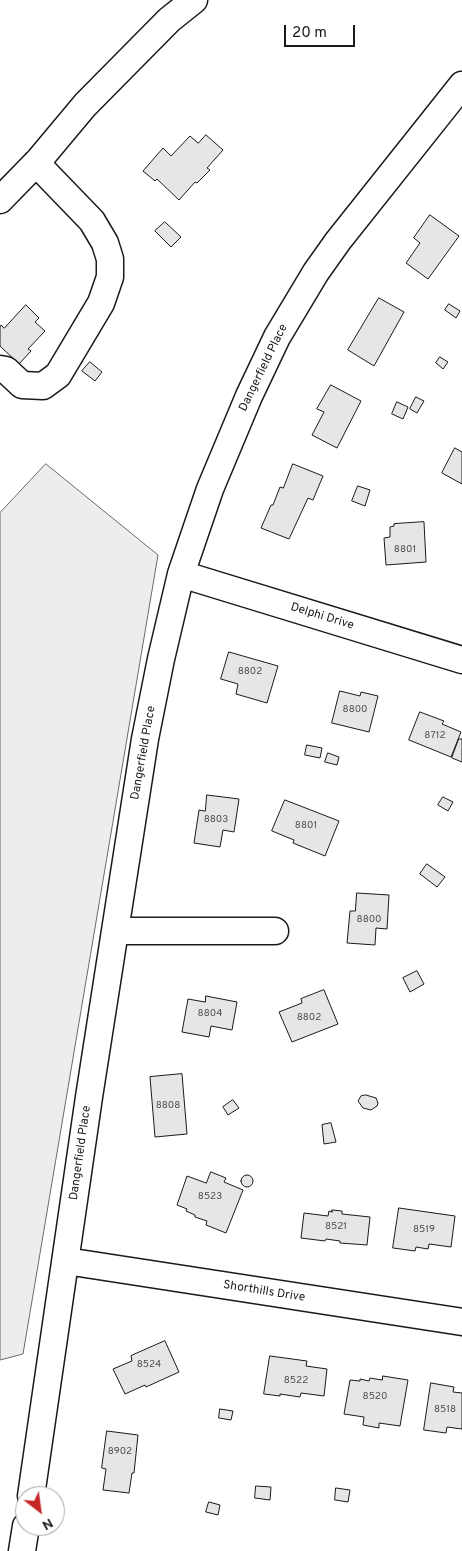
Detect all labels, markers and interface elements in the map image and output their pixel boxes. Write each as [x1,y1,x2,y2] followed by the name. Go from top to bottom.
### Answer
[287,15,358,47] scale bar
[292,24,327,43] text: 20 m
[237,322,291,414] street label: Dangerfield Place
[394,544,416,556] house number: 8801
[289,601,355,633] street label: Delphi Drive
[238,666,262,678] house number: 8802
[343,704,367,716] house number: 8800
[129,705,159,801] street label: Dangerfield Place
[424,730,446,742] house number: 8712
[204,814,228,826] house number: 8803
[295,820,317,832] house number: 8801
[357,914,381,926] house number: 8800
[198,1008,222,1020] house number: 8804
[297,1012,321,1024] house number: 8802
[156,1100,180,1112] house number: 8808
[67,1105,95,1201] street label: Dangerfield Place
[198,1191,222,1203] house number: 8523
[325,1221,347,1233] house number: 8521
[413,1224,435,1236] house number: 8519
[222,1278,306,1306] street label: Shorthills Drive
[137,1359,161,1371] house number: 8524
[284,1375,308,1387] house number: 8522
[363,1391,387,1403] house number: 8520
[434,1404,456,1416] house number: 8518
[108,1446,132,1458] house number: 8902
[15,1486,65,1536] north arrow
[39,1514,56,1533] text: N

